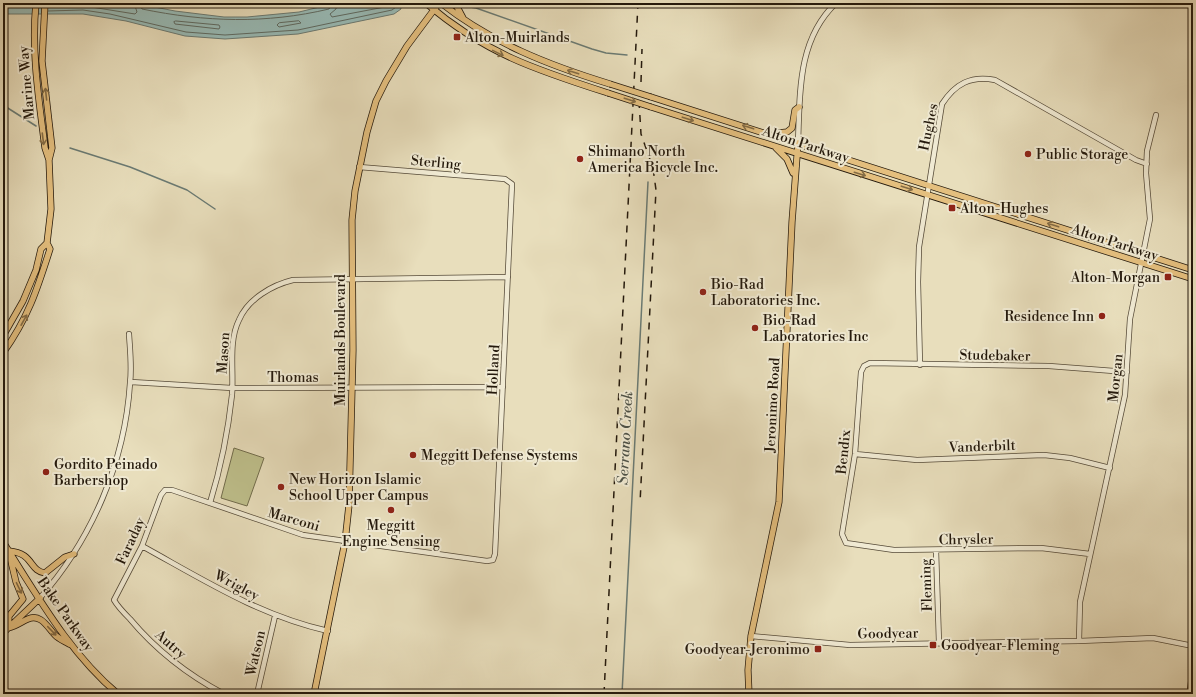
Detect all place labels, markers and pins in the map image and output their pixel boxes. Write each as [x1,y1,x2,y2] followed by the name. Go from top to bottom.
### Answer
[464,29,570,47] place label: Alton-Muirlands
[452,32,462,42] marker: Alton-Muirlands
[587,143,718,177] place label: Shimano North America Bicycle Inc.
[1036,146,1128,164] place label: Public Storage
[1023,149,1033,159] marker: Public Storage
[575,154,585,164] marker: Shimano North America Bicycle Inc.
[959,200,1048,218] place label: Alton-Hughes
[947,203,957,213] marker: Alton-Hughes
[1070,269,1161,287] place label: Alton-Morgan
[1163,272,1173,282] marker: Alton-Morgan
[710,276,820,310] place label: Bio-Rad Laboratories Inc.
[698,287,708,297] marker: Bio-Rad Laboratories Inc.
[1004,308,1095,326] place label: Residence Inn
[1097,311,1107,321] marker: Residence Inn
[762,312,869,346] place label: Bio-Rad Laboratories Inc
[750,323,760,333] marker: Bio-Rad Laboratories Inc
[421,447,578,465] place label: Meggitt Defense Systems
[408,450,418,460] marker: Meggitt Defense Systems
[53,456,158,490] place label: Gordito Peinado Barbershop
[41,467,51,477] marker: Gordito Peinado Barbershop
[289,471,429,505] place label: New Horizon Islamic School Upper Campus
[276,482,286,492] marker: New Horizon Islamic School Upper Campus
[386,505,396,515] marker: Meggitt Engine Sensing
[342,517,441,551] place label: Meggitt Engine Sensing
[941,637,1060,655] place label: Goodyear-Fleming
[928,640,938,650] marker: Goodyear-Fleming
[685,641,810,659] place label: Goodyear-Jeronimo
[813,644,823,654] marker: Goodyear-Jeronimo

